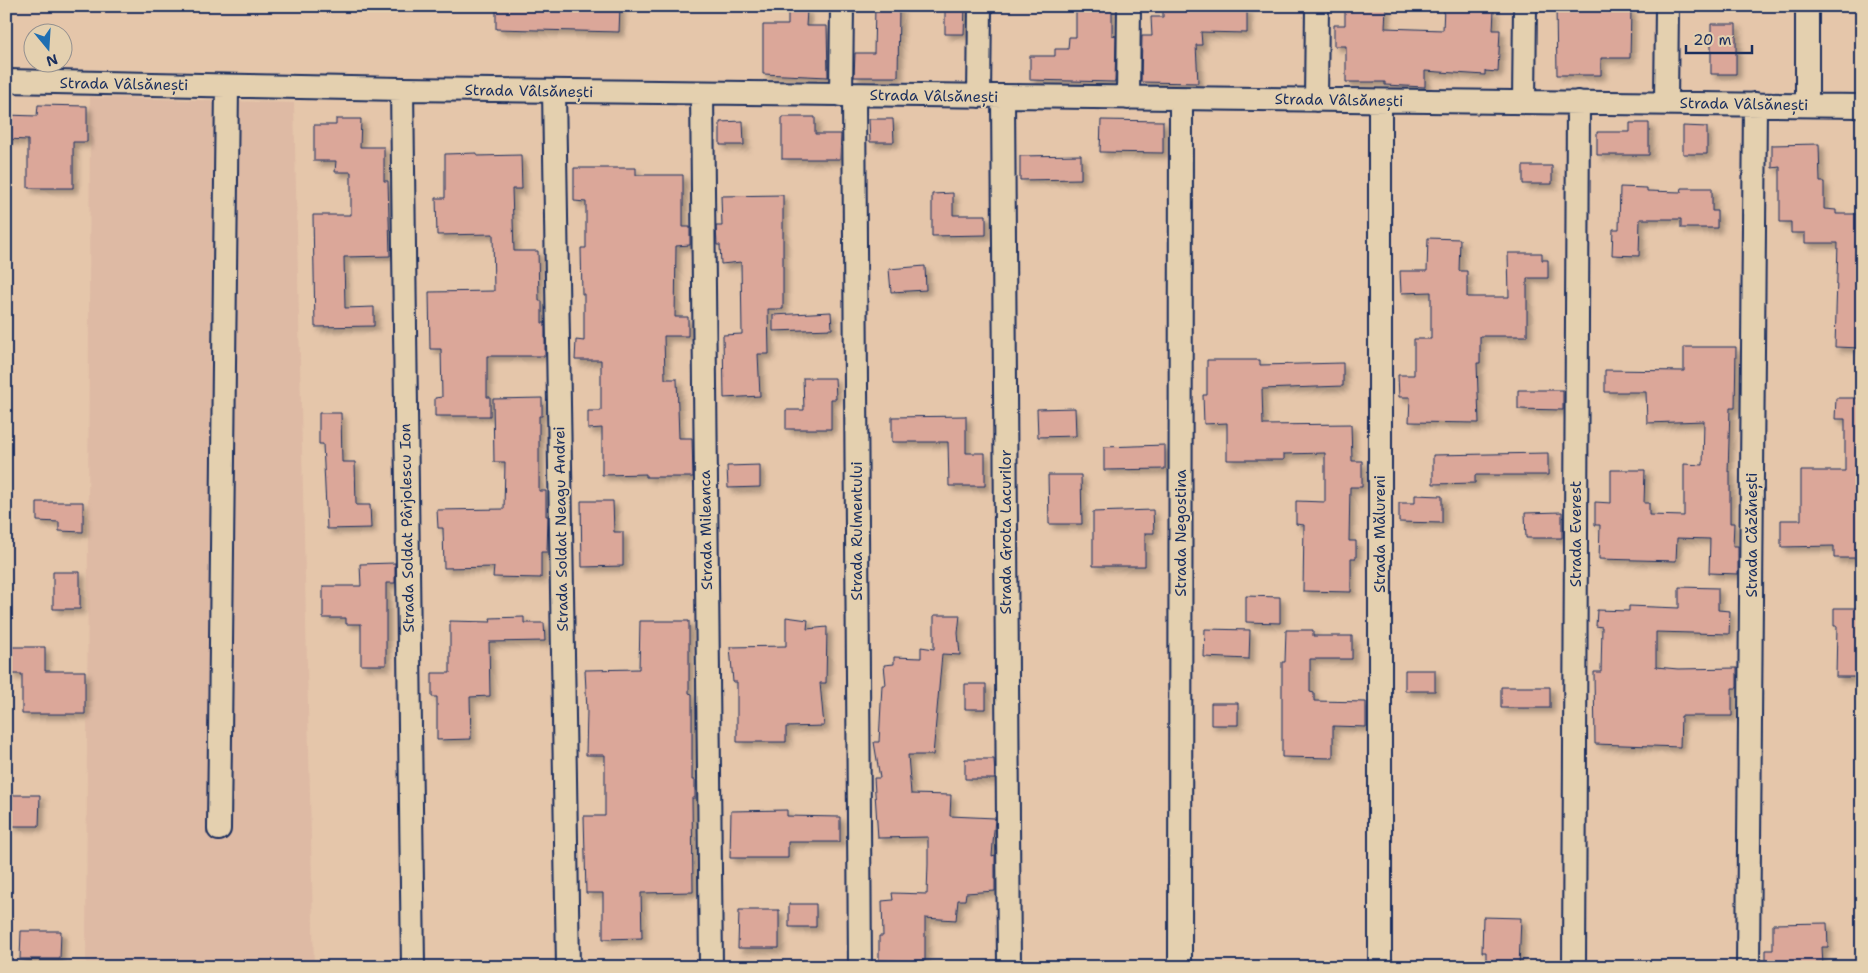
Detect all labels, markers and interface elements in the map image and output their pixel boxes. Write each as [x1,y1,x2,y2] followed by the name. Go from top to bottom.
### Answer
[22,22,72,72] north arrow
[1686,22,1752,54] scale bar
[1693,30,1732,50] text: 20 m
[44,50,60,71] text: N
[59,73,189,96] street label: Strada Vâlsănești
[464,80,594,103] street label: Strada Vâlsănești
[869,85,999,108] street label: Strada Vâlsănești
[1274,89,1404,112] street label: Strada Vâlsănești
[1679,93,1809,116] street label: Strada Vâlsănești
[395,423,419,633] street label: Strada Soldat Pârjolescu Ion
[549,426,573,632] street label: Strada Soldat Neagu Andrei
[996,449,1016,615] street label: Strada Grota Lacurilor
[847,461,867,601] street label: Strada Rulmentului
[695,469,717,590] street label: Strada Mileanca
[1171,469,1191,597] street label: Strada Negostina
[1742,472,1763,598] street label: Strada Căzănești
[1370,475,1390,593] street label: Strada Mălureni
[1566,481,1586,587] street label: Strada Everest

